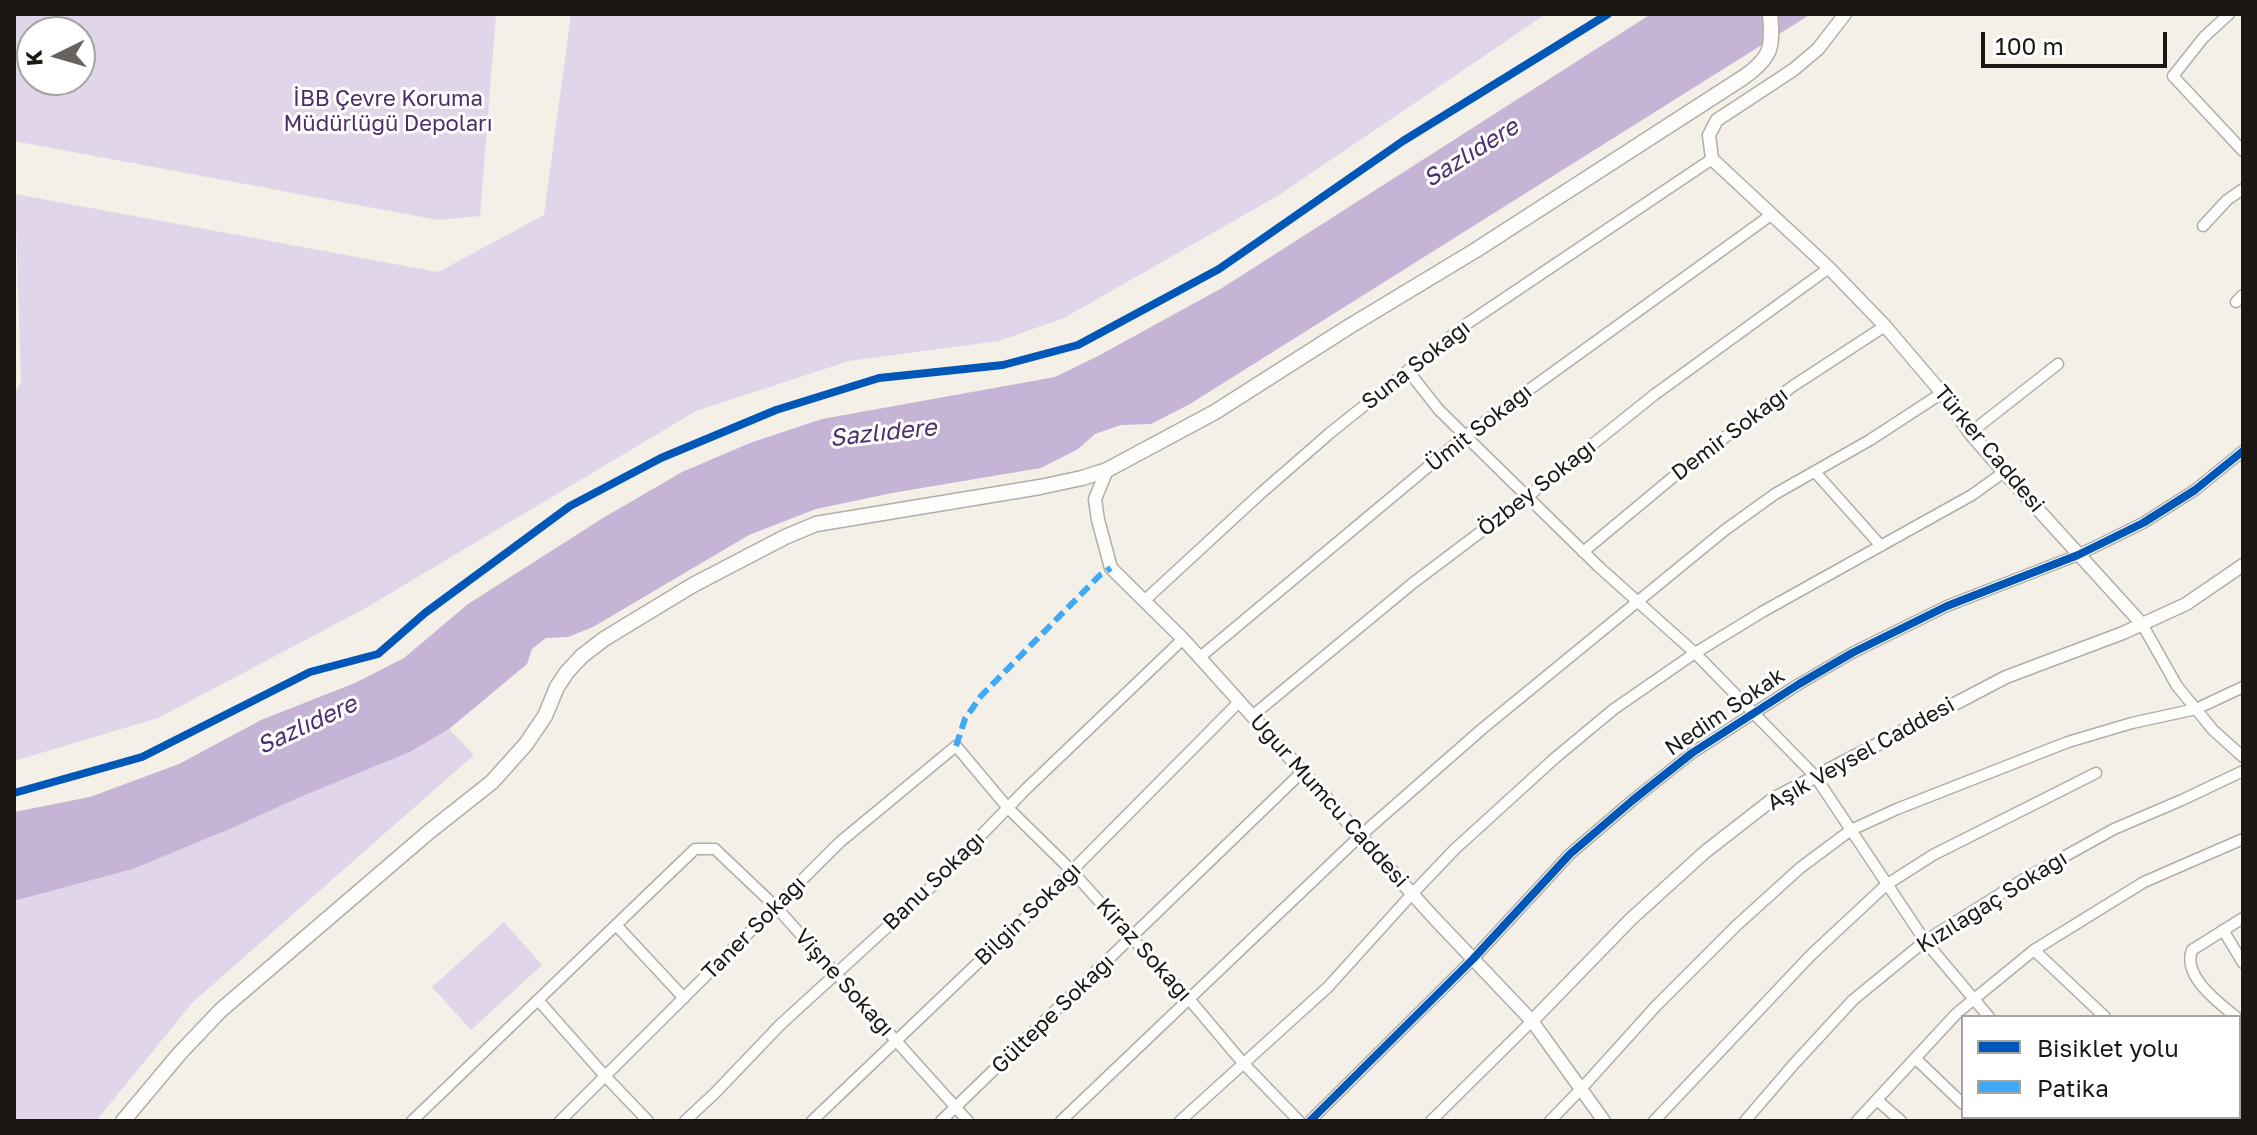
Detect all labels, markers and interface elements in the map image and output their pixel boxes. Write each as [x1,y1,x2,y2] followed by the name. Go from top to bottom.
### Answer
[16,16,96,96] north arrow
[1985,16,2171,66] scale bar
[1995,31,2064,60] text: 100 m
[19,49,48,67] text: K
[283,86,493,138] park label: İBB Çevre Koruma Müdürlüğü Depoları
[1418,112,1524,194] water label: Sazlıdere
[1357,315,1475,415] street label: Suna Sokağı
[1421,378,1537,478] street label: Ümit Sokağı
[1928,380,2050,518] street label: Türker Caddesi
[1667,382,1793,486] street label: Demir Sokağı
[828,413,938,453] water label: Sazlıdere
[1473,434,1601,542] street label: Özbey Sokağı
[1660,662,1790,762] street label: Nedim Sokak
[252,689,362,761] water label: Sazlıdere
[1763,692,1959,816] street label: Aşık Veysel Caddesi
[1244,709,1414,893] street label: Uğur Mumcu Caddesi
[878,826,990,936] street label: Banu Sokağı
[1912,845,2072,959] street label: Kızılağaç Sokağı
[969,857,1087,971] street label: Bilgin Sokağı
[697,871,811,985] street label: Taner Sokağı
[1091,893,1197,1007] street label: Kiraz Sokağı
[789,924,899,1042] street label: Vişne Sokağı
[986,949,1120,1079] street label: Gültepe Sokağı
[1961,1015,2241,1119] legend
[2037,1033,2179,1062] text: Bisiklet yolu
[2037,1073,2109,1102] text: Patika

